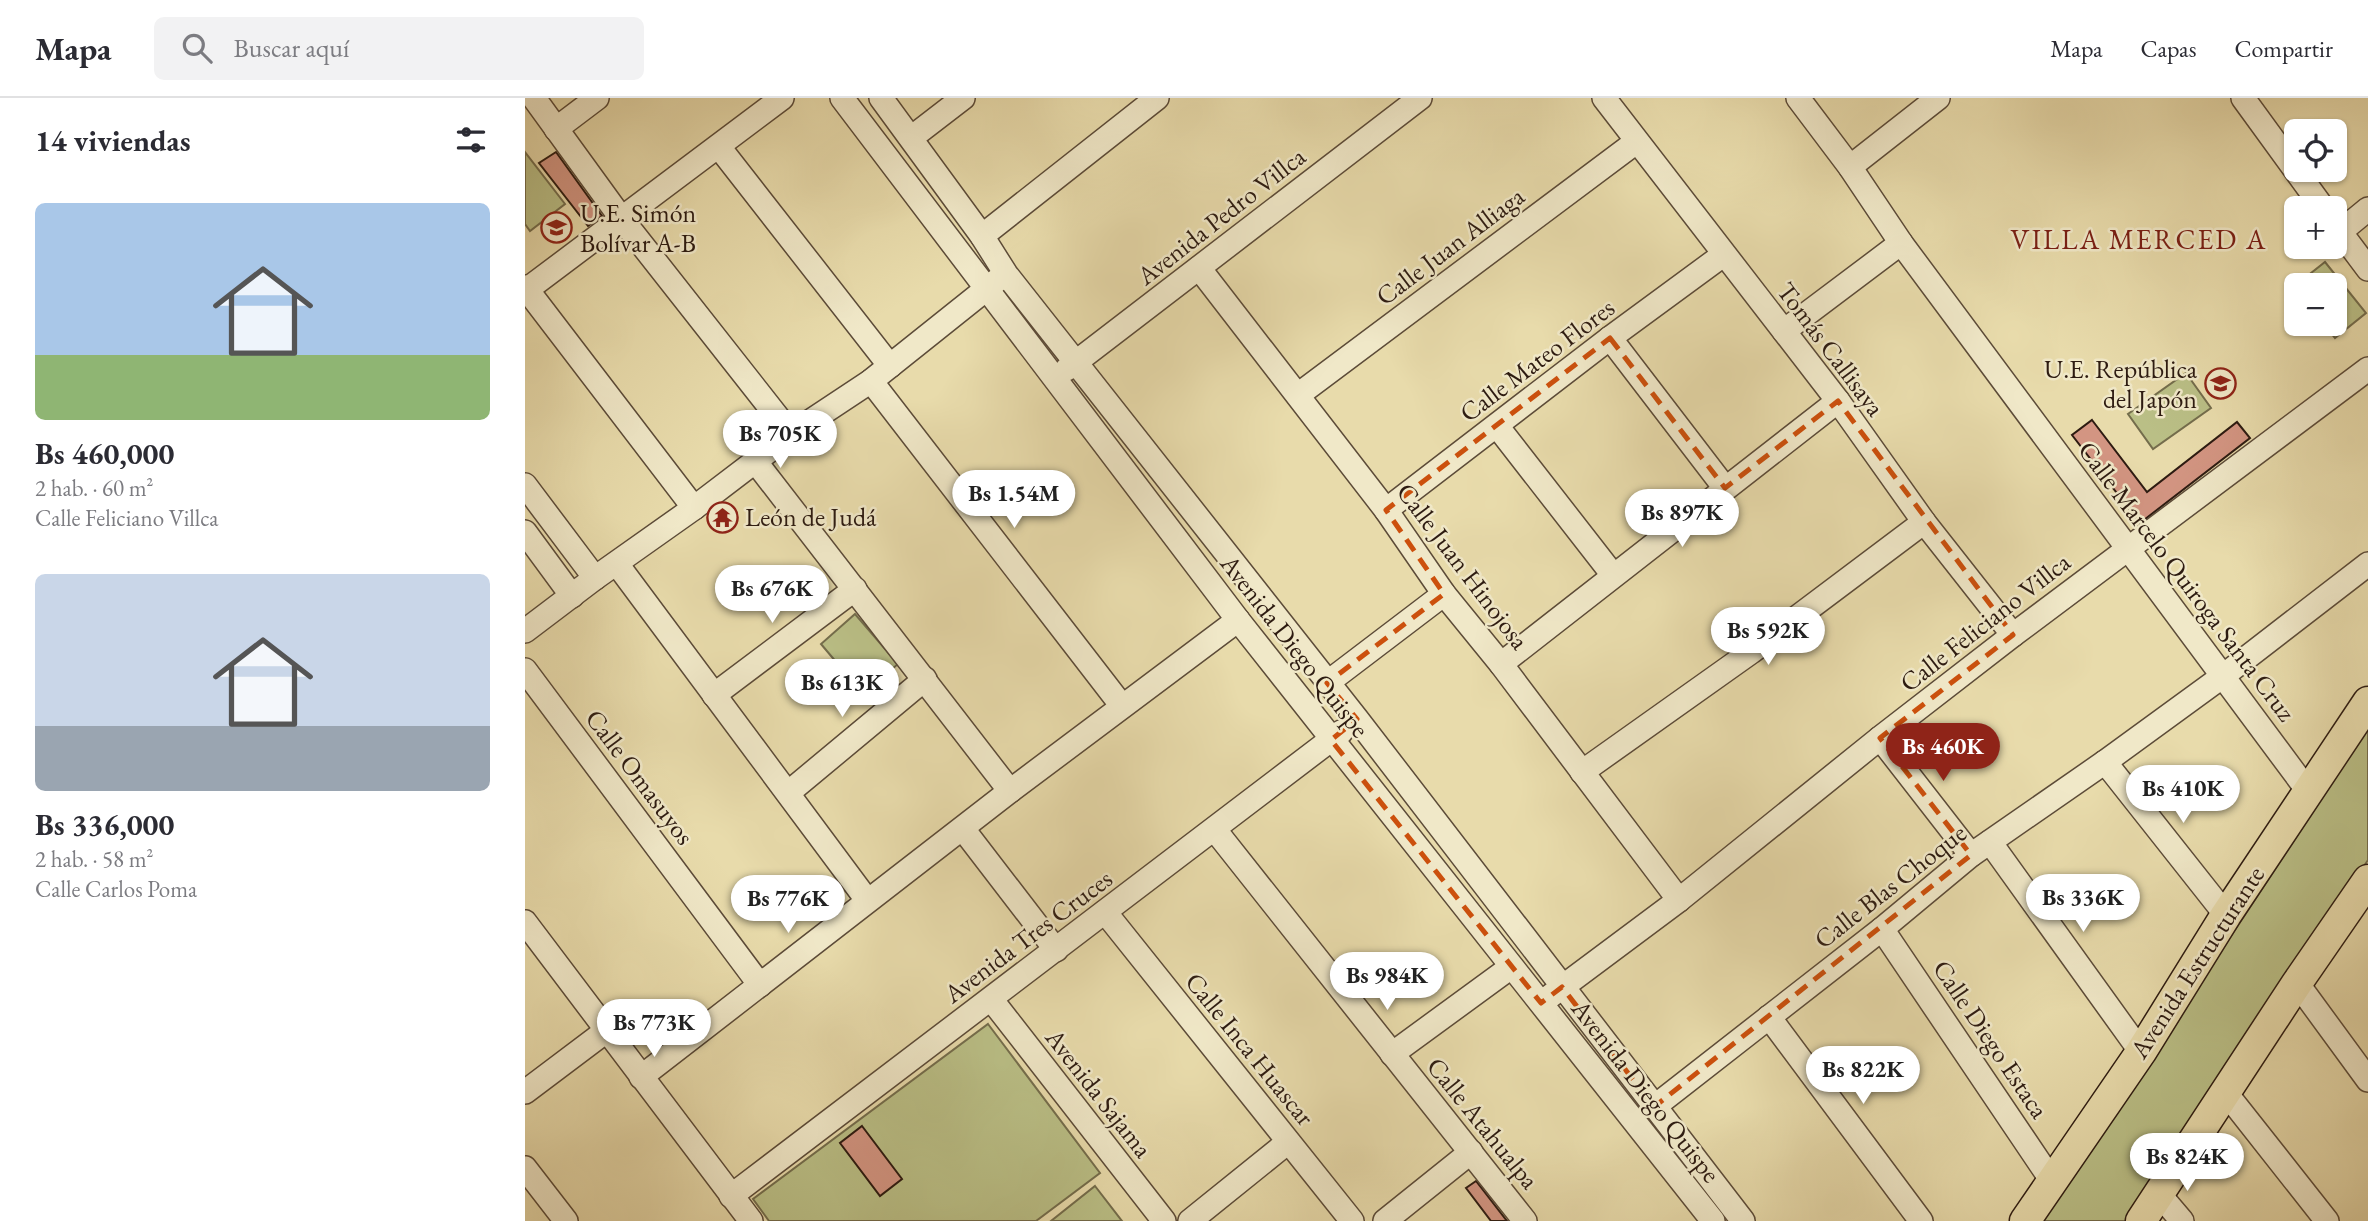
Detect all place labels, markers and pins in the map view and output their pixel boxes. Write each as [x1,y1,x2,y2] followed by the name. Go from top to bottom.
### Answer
[580,196,697,260] place label: U.E. Simón Bolívar A-B
[540,211,574,245] school or university icon: U.E. Simón Bolívar A-B
[2044,352,2198,416] place label: U.E. República del Japón
[2203,367,2237,401] school or university icon: U.E. República del Japón
[715,410,845,470] pin: Bs 705K
[942,470,1086,530] pin: Bs 1.54M
[1617,490,1747,549] pin: Bs 897K
[705,500,739,534] temple icon: León de Judá
[745,500,877,534] place label: León de Judá
[707,566,837,625] pin: Bs 676K
[1703,608,1833,667] pin: Bs 592K
[777,660,907,719] pin: Bs 613K
[1878,724,2008,783] pin: Bs 460K
[2118,766,2248,825] pin: Bs 410K
[2018,874,2148,934] pin: Bs 336K
[723,876,853,935] pin: Bs 776K
[1322,953,1452,1012] pin: Bs 984K
[589,1000,719,1059] pin: Bs 773K
[1798,1046,1928,1106] pin: Bs 822K
[2122,1134,2252,1193] pin: Bs 824K

